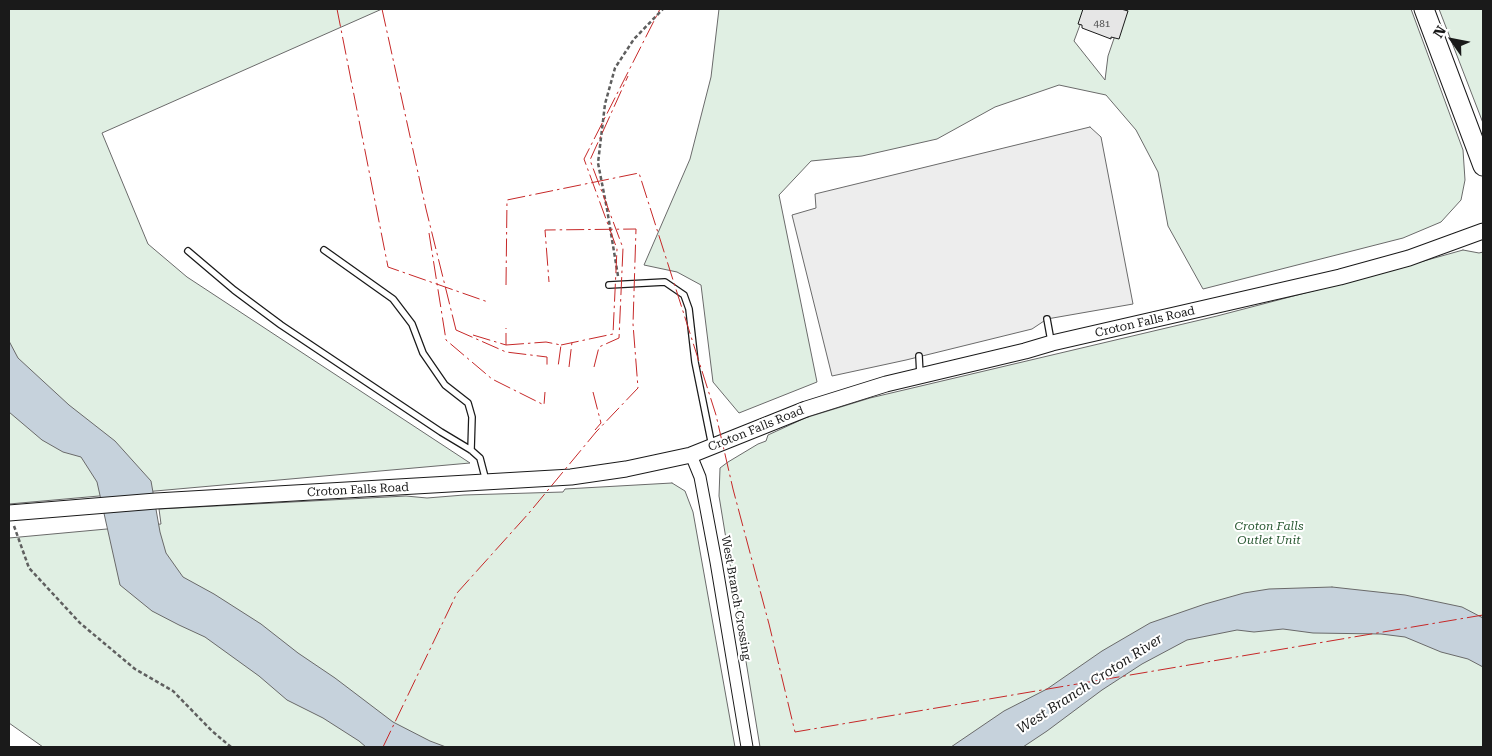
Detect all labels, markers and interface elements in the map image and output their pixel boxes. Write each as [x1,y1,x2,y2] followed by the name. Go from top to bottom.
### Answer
[1427,15,1477,65] north arrow
[1094,18,1110,30] house number: 481
[1430,23,1449,41] text: N
[1094,304,1196,340] street label: Croton Falls Road
[706,403,806,455] street label: Croton Falls Road
[307,480,409,500] street label: Croton Falls Road
[1235,519,1303,547] park label: Croton Falls Outlet Unit
[718,534,754,662] street label: West Branch Crossing
[1014,630,1166,738] water label: West Branch Croton River

